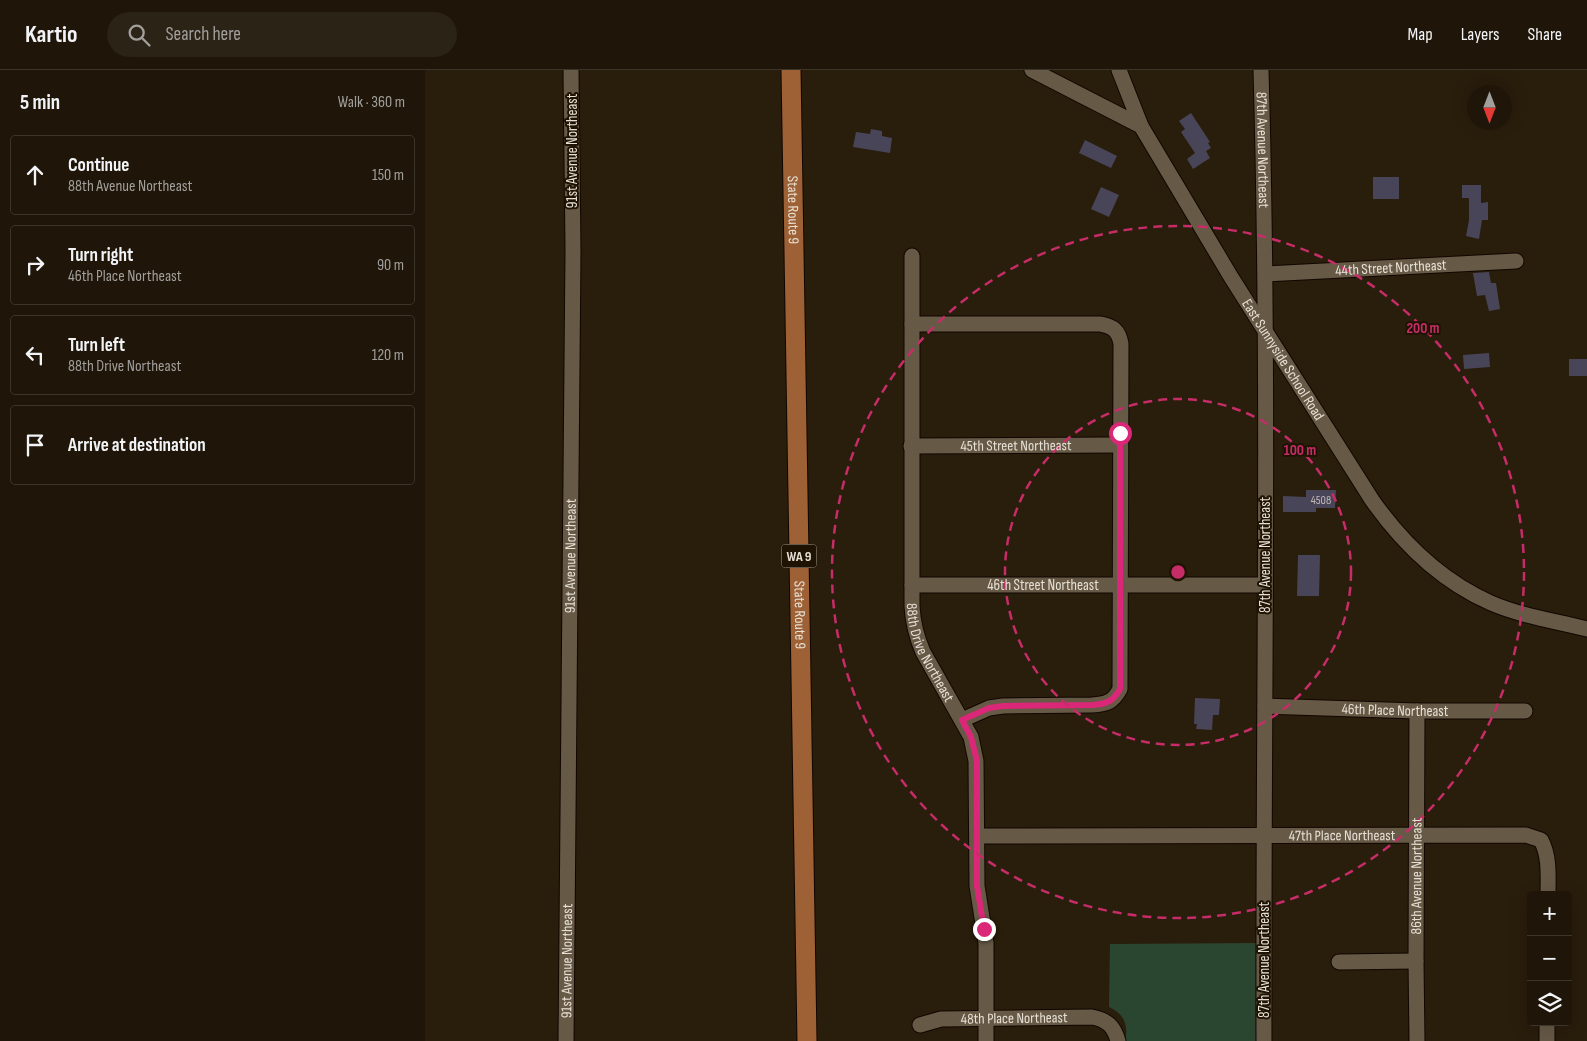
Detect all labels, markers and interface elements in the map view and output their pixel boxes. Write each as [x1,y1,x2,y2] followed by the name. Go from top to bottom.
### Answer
[107,12,457,57] search box
[25,20,77,49] text: Kartio
[125,21,153,49] icon: search
[165,23,241,46] text: Search here
[1408,24,1433,45] text: Map
[1461,24,1500,45] text: Layers
[1528,24,1562,45] text: Share
[1467,85,1512,130] north arrow
[20,90,60,115] text: 5 min
[1252,92,1273,209] street label: 87th Avenue Northeast
[338,93,405,112] text: Walk · 360 m
[563,93,582,208] street label: 91st Avenue Northeast
[68,154,129,177] text: Continue
[21,161,49,189] icon: ahead
[372,166,404,185] text: 150 m
[783,176,803,244] street label: State Route 9
[68,177,193,196] text: 88th Avenue Northeast
[68,244,133,267] text: Turn right
[21,251,49,279] icon: right
[1335,255,1447,280] street label: 44th Street Northeast
[377,256,404,275] text: 90 m
[68,267,182,286] text: 46th Place Northeast
[1238,295,1329,424] street label: East Sunnyside School Road
[1406,319,1440,338] text: 200 m
[68,334,125,357] text: Turn left
[21,341,49,369] icon: left
[372,346,404,365] text: 120 m
[68,357,181,376] text: 88th Drive Northeast
[1109,422,1132,445] route start
[21,431,49,459] icon: arrive
[68,434,206,457] text: Arrive at destination
[960,436,1072,455] street label: 45th Street Northeast
[1284,441,1316,460] text: 100 m
[1311,493,1331,508] house number: 4508
[1256,496,1275,613] street label: 87th Avenue Northeast
[560,498,580,613] street label: 91st Avenue Northeast
[781,544,817,568] road number: WA 9
[1169,563,1187,581] centre of rings
[987,576,1099,595] street label: 46th Street Northeast
[790,581,810,649] street label: State Route 9
[902,602,959,705] street label: 88th Drive Northeast
[1341,699,1449,721] street label: 46th Place Northeast
[1407,817,1426,934] street label: 86th Avenue Northeast
[1289,826,1396,845] street label: 47th PIace Northeast
[1527,891,1572,1026] map controls
[1527,891,1572,936] button: +
[1255,901,1274,1018] street label: 87th Avenue Northeast
[557,903,577,1018] street label: 91st Avenue Northeast
[973,918,996,941] route end
[1527,936,1572,981] button: −
[1527,981,1572,1026] button: layers
[961,1008,1068,1028] street label: 48th Place Northeast

